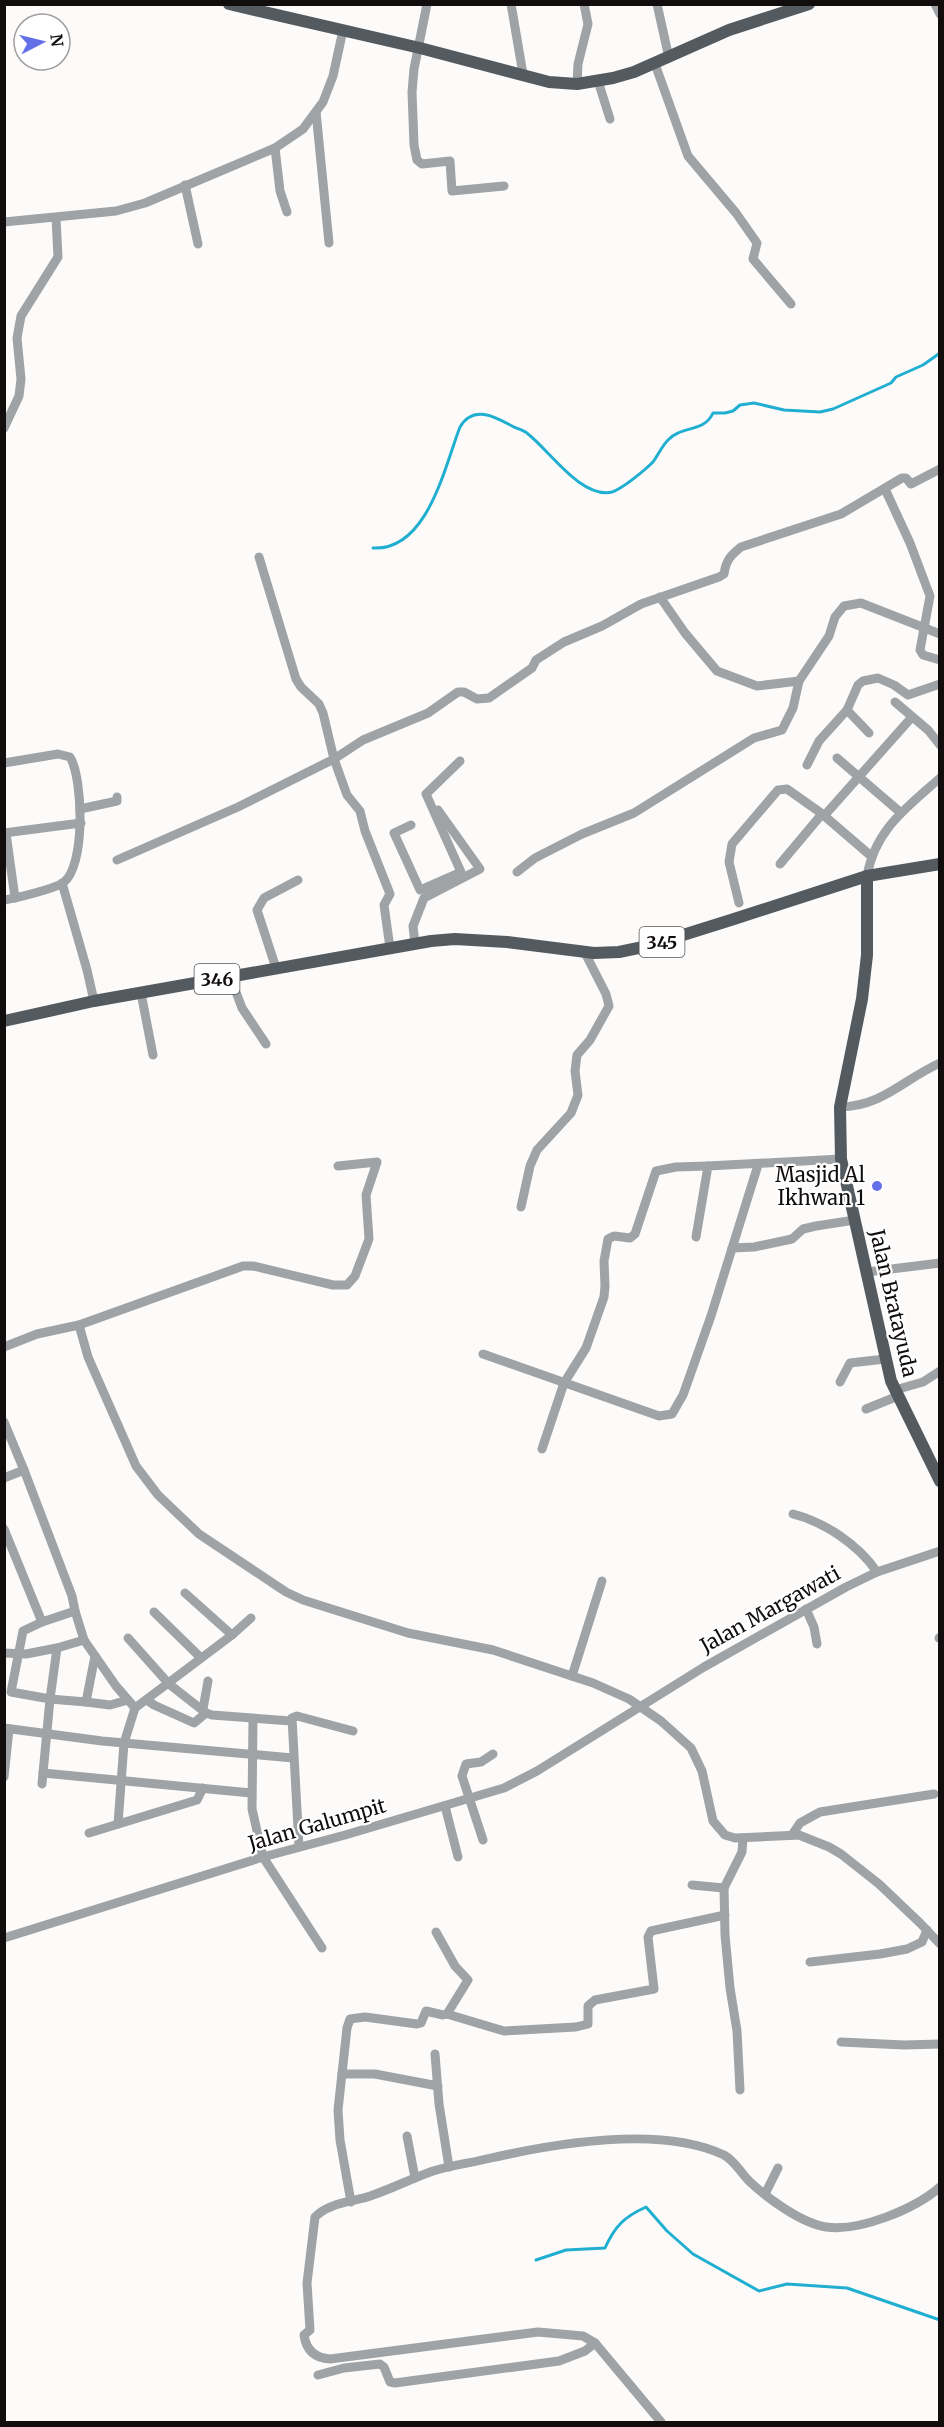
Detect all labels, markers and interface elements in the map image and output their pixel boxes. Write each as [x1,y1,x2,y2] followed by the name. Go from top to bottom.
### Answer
[12,12,72,72] north arrow
[46,33,68,48] text: N
[640,927,684,957] road number: 345
[194,964,240,994] road number: 346
[775,1162,865,1210] place label: Masjid Al Ikhwan 1
[870,1179,884,1193] marker: Masjid Al Ikhwan 1
[865,1226,923,1380] street label: Jalan Bratayuda
[695,1560,844,1658] street label: Jalan Margawati
[244,1792,389,1856] street label: Jalan Galumpit

